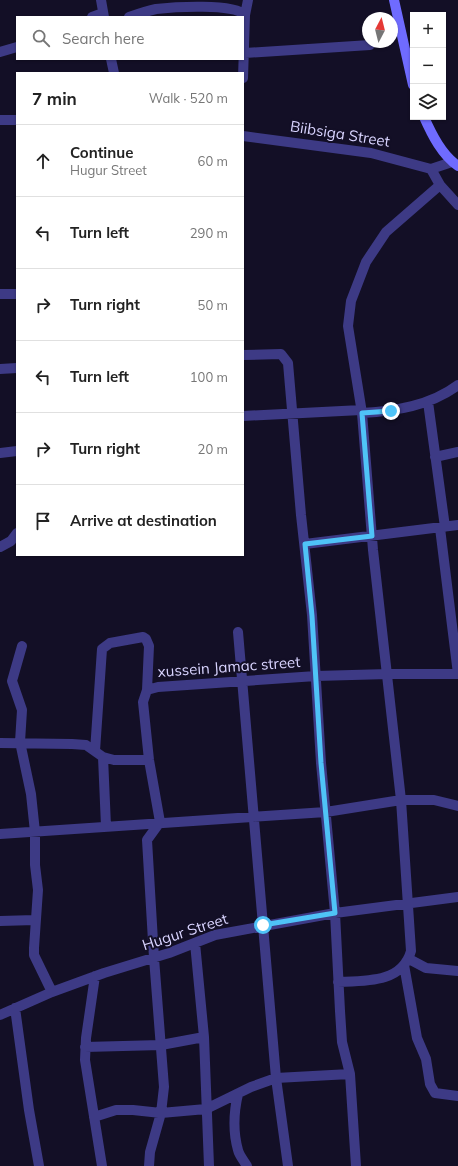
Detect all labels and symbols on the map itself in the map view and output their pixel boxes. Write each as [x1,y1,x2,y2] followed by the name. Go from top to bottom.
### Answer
[362,12,398,48] north arrow
[289,116,391,151] street label: Biibsiga Street
[382,402,400,420] route end
[157,652,301,681] street label: xussein Jamac street
[140,909,230,954] street label: Hugur Street
[254,916,272,934] route start

